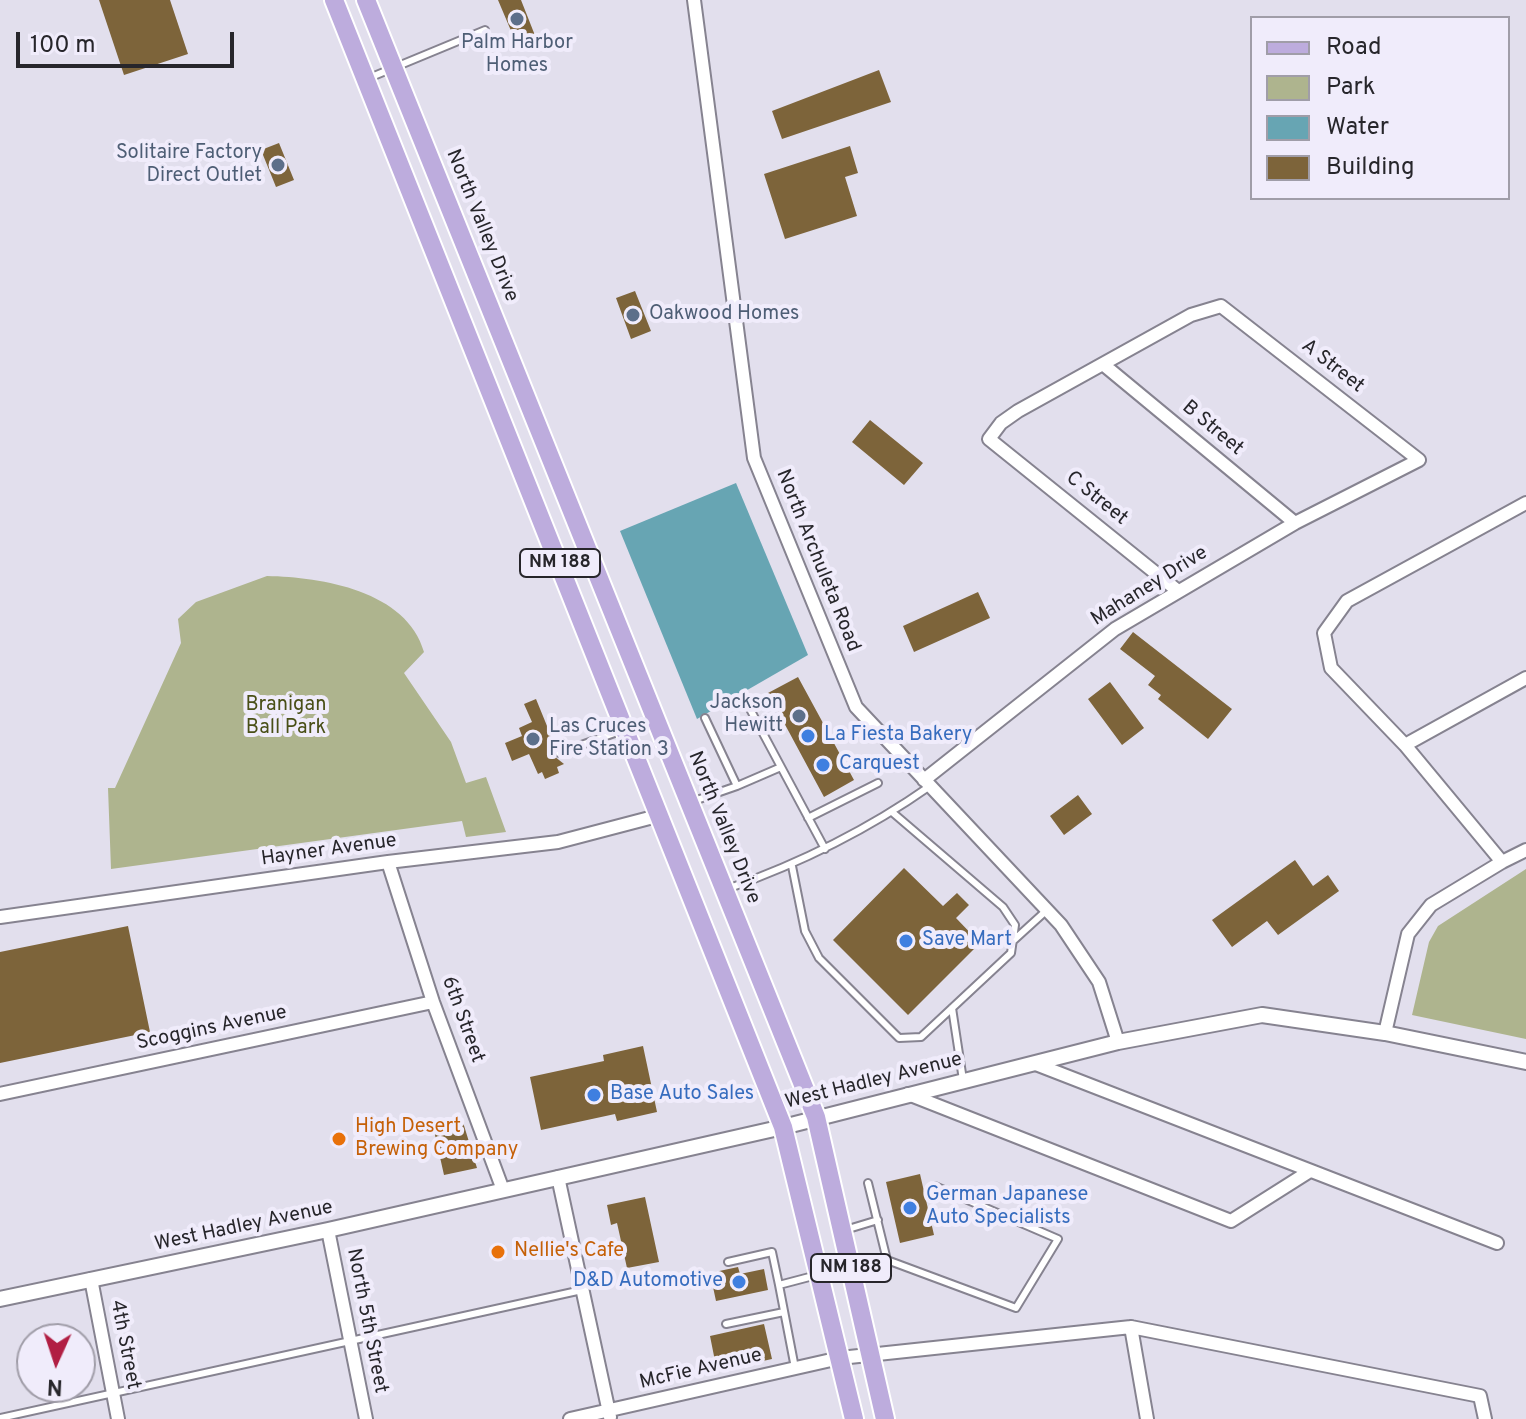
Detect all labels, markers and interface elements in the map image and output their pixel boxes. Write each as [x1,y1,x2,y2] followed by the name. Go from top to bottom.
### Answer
[508,10,526,28] marker: Palm Harbor Homes
[20,16,238,66] scale bar
[1250,16,1510,200] legend
[30,31,96,61] text: 100 m
[461,32,573,79] place label: Palm Harbor Homes
[1326,33,1382,63] text: Road
[1326,73,1376,103] text: Park
[1326,113,1389,143] text: Water
[116,142,262,189] place label: Solitaire Factory Direct Outlet
[440,146,522,306] street label: North Valley Drive
[1326,153,1415,183] text: Building
[269,156,287,174] marker: Solitaire Factory Direct Outlet
[649,303,799,327] place label: Oakwood Homes
[624,306,642,324] marker: Oakwood Homes
[1296,335,1368,399] street label: A Street
[1176,396,1248,462] street label: B Street
[769,466,865,656] street label: North Archuleta Road
[1060,467,1132,531] street label: C Street
[1087,542,1213,632] street label: Mahaney Drive
[520,549,600,577] road number: NM 188
[710,692,783,739] place label: Jackson Hewitt
[245,694,327,741] park label: Branigan Ball Park
[790,707,808,725] marker: Jackson Hewitt
[549,716,669,763] place label: Las Cruces Fire Station 3
[824,724,972,748] place label: La Fiesta Bakery
[799,727,817,745] marker: La Fiesta Bakery
[524,730,542,748] marker: Las Cruces Fire Station 3
[682,748,764,908] street label: North Valley Drive
[839,753,920,777] place label: Carquest
[814,756,832,774] marker: Carquest
[260,830,398,872] street label: Hayner Avenue
[922,929,1012,953] place label: Save Mart
[897,932,915,950] marker: Save Mart
[435,974,489,1066] street label: 6th Street
[135,1001,289,1057] street label: Scoggins Avenue
[783,1048,965,1116] street label: West Hadley Avenue
[610,1083,754,1107] place label: Base Auto Sales
[585,1086,603,1104] marker: Base Auto Sales
[355,1116,518,1163] place label: High Desert Brewing Company
[330,1130,348,1148] marker: High Desert Brewing Company
[926,1184,1088,1231] place label: German Japanese Auto Specialists
[153,1196,335,1258] street label: West Hadley Avenue
[901,1199,919,1217] marker: German Japanese Auto Specialists
[514,1240,624,1264] place label: Nellie's Cafe
[489,1243,507,1261] marker: Nellie's Cafe
[340,1247,392,1395] street label: North 5th Street
[811,1254,891,1282] road number: NM 188
[573,1270,723,1294] place label: D&D Automotive
[730,1273,748,1291] marker: D&D Automotive
[104,1298,144,1392] street label: 4th Street
[16,1323,96,1403] north arrow
[638,1344,764,1396] street label: McFie Avenue
[46,1372,63,1399] text: N

